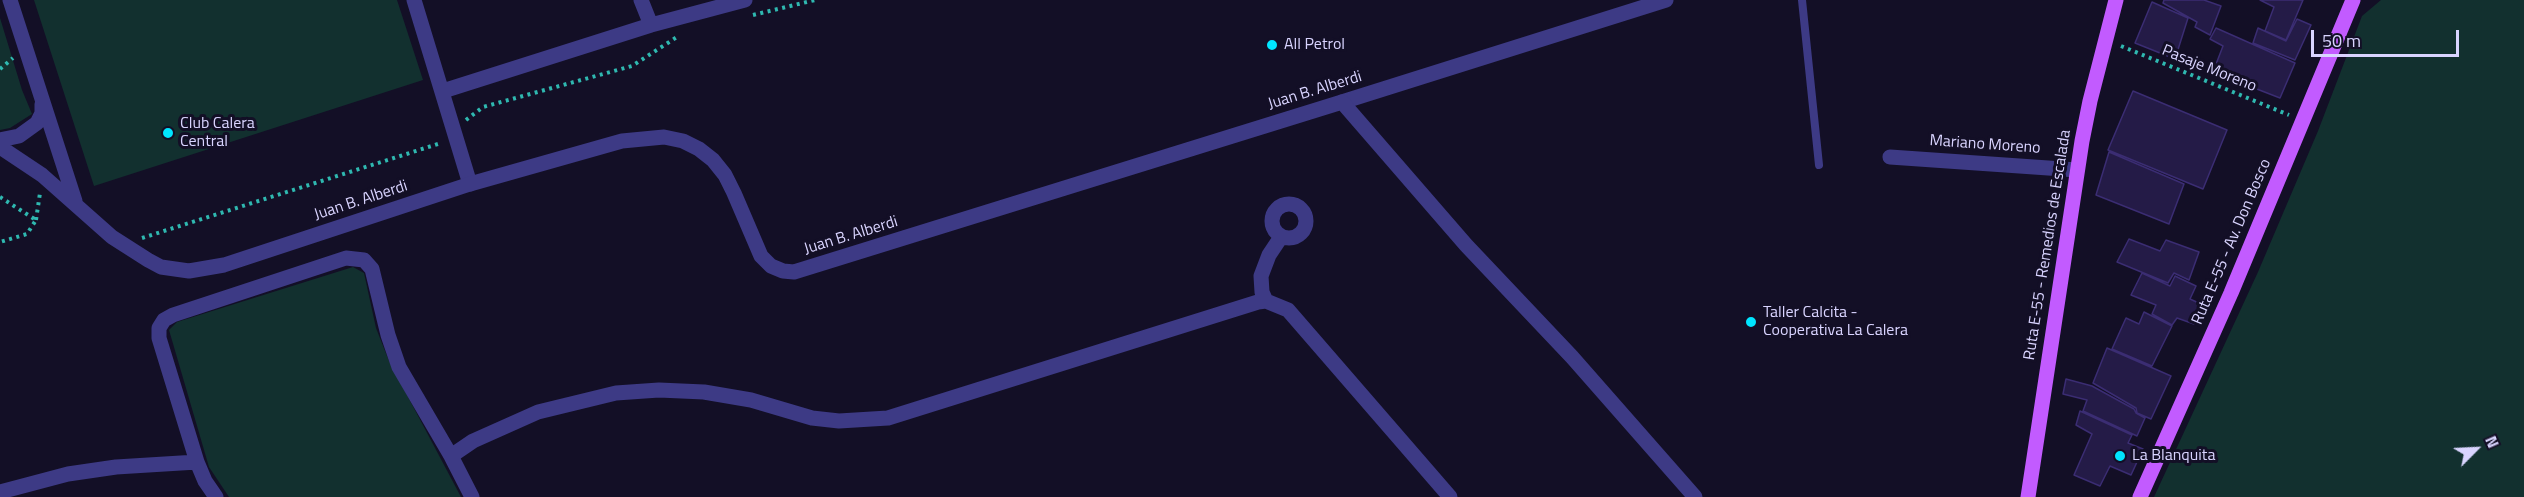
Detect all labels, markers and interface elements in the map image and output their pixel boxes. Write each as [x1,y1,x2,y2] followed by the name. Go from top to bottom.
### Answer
[2314,18,2462,56] scale bar
[2322,27,2361,54] text: 50 m
[1284,35,1345,55] place label: All Petrol
[1265,38,1279,52] marker: All Petrol
[2159,41,2259,97] street label: Pasaje Moreno
[1266,68,1364,114] street label: Juan B. Alberdi
[180,114,255,152] place label: Club Calera Central
[161,126,175,140] marker: Club Calera Central
[2020,128,2076,362] street label: Ruta E-55 - Remedios de Escalada
[1929,132,2041,158] street label: Mariano Moreno
[2188,156,2276,328] street label: Ruta E-55 - Av. Don Bosco
[312,177,410,225] street label: Juan B. Alberdi
[802,213,900,259] street label: Juan B. Alberdi
[1763,303,1908,341] place label: Taller Calcita - Cooperativa La Calera
[1744,315,1758,329] marker: Taller Calcita - Cooperativa La Calera
[2446,419,2506,479] north arrow
[2479,432,2506,452] text: N
[2132,446,2215,466] place label: La Blanquita
[2113,449,2127,463] marker: La Blanquita

